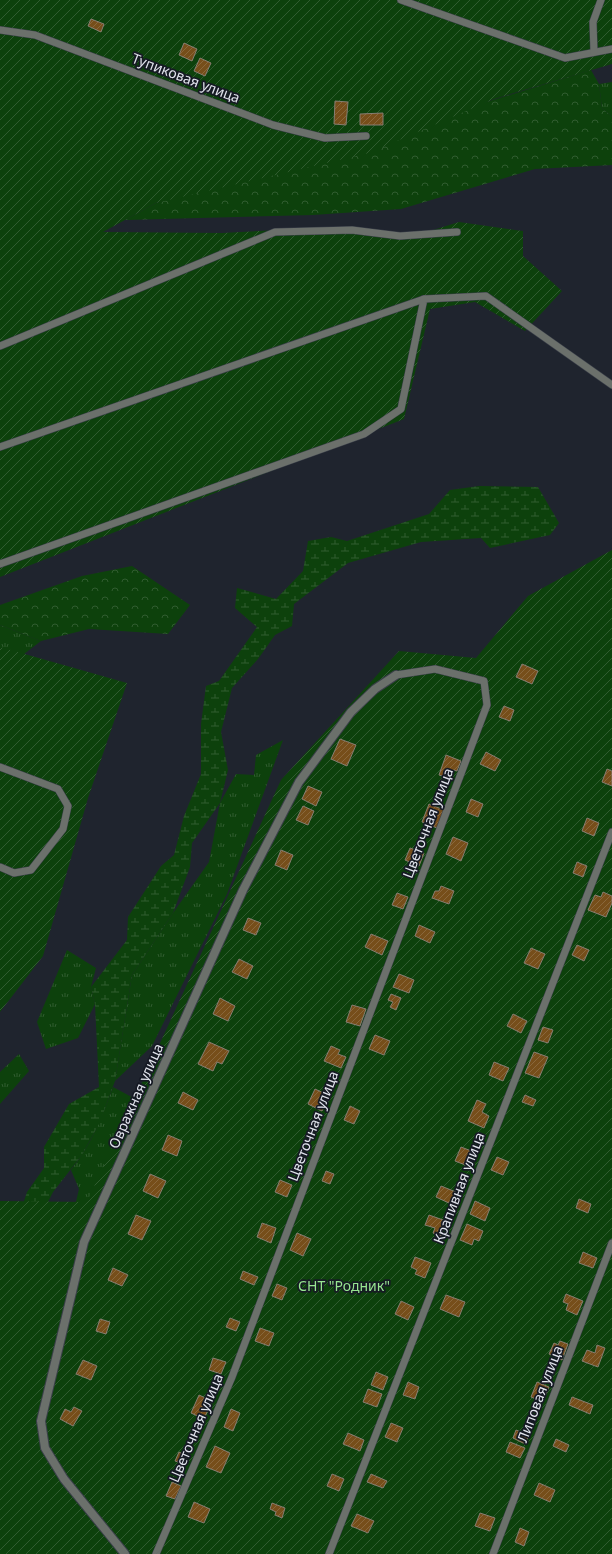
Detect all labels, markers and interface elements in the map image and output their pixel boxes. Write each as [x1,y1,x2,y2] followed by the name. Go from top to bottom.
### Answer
[129,48,243,107] street label: Тупиковая улица
[398,765,457,881] street label: Цветочная улица
[104,1040,167,1151] street label: Овражная улица
[283,1068,342,1184] street label: Цветочная улица
[429,1129,489,1246] street label: Крапивная улица
[298,1276,390,1295] park label: СНТ "Родник"
[512,1343,567,1445] street label: Липовая улица
[164,1371,227,1485] street label: Цветочная улица

